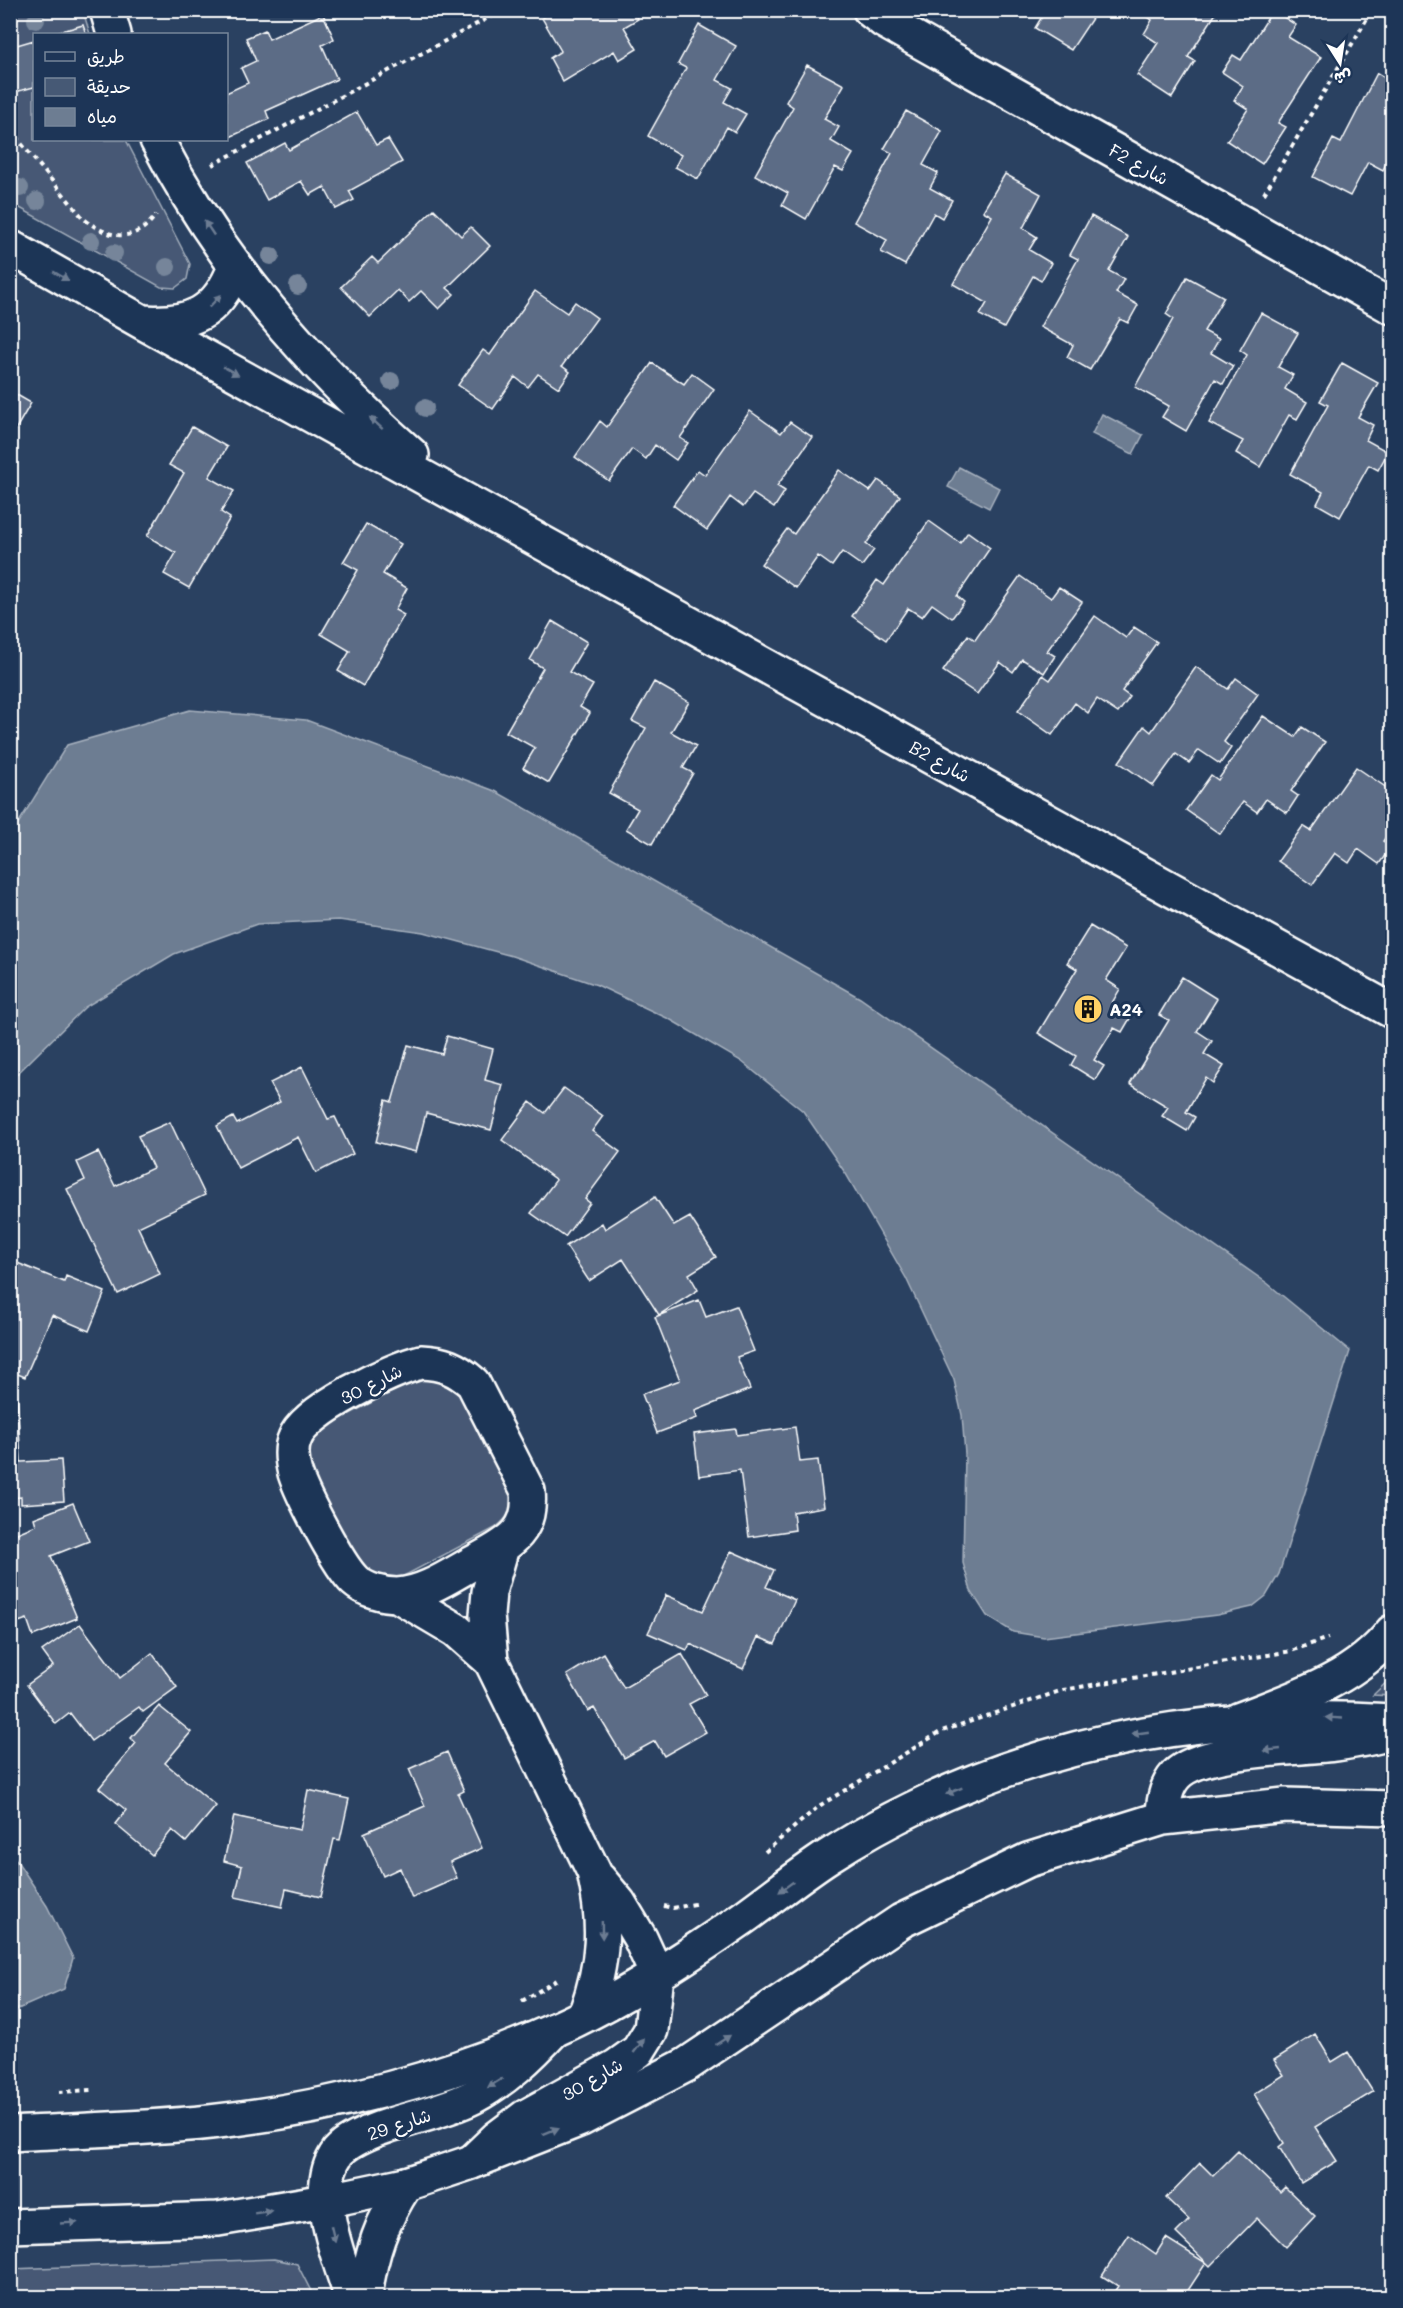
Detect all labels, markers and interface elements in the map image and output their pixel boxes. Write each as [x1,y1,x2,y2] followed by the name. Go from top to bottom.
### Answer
[33,33,228,141] legend
[1310,33,1370,93] north arrow
[87,44,125,68] text: طريق
[1332,66,1354,90] text: ش
[87,74,131,98] text: حديقة
[87,104,117,128] text: مياه
[1104,138,1173,191] street label: F2 شارع
[204,220,215,236] one-way arrow
[53,271,70,281] one-way arrow
[207,295,221,309] one-way arrow
[223,366,240,376] one-way arrow
[369,417,384,430] one-way arrow
[905,735,975,788] street label: B2 شارع
[1072,993,1104,1025] building icon: A24
[1109,997,1143,1021] place label: A24
[336,1358,406,1411] street label: شارع 30
[1325,1713,1344,1722] one-way arrow
[1130,1729,1149,1738] one-way arrow
[1263,1745,1282,1755] one-way arrow
[945,1786,963,1796] one-way arrow
[778,1881,793,1893] one-way arrow
[598,1920,607,1939] one-way arrow
[715,2035,732,2046] one-way arrow
[633,2039,645,2054] one-way arrow
[557,2052,627,2107] street label: شارع 30
[487,2077,503,2088] one-way arrow
[364,2102,434,2146] street label: شارع 29
[542,2126,560,2135] one-way arrow
[254,2207,273,2216] one-way arrow
[59,2219,78,2228] one-way arrow
[329,2225,339,2243] one-way arrow

